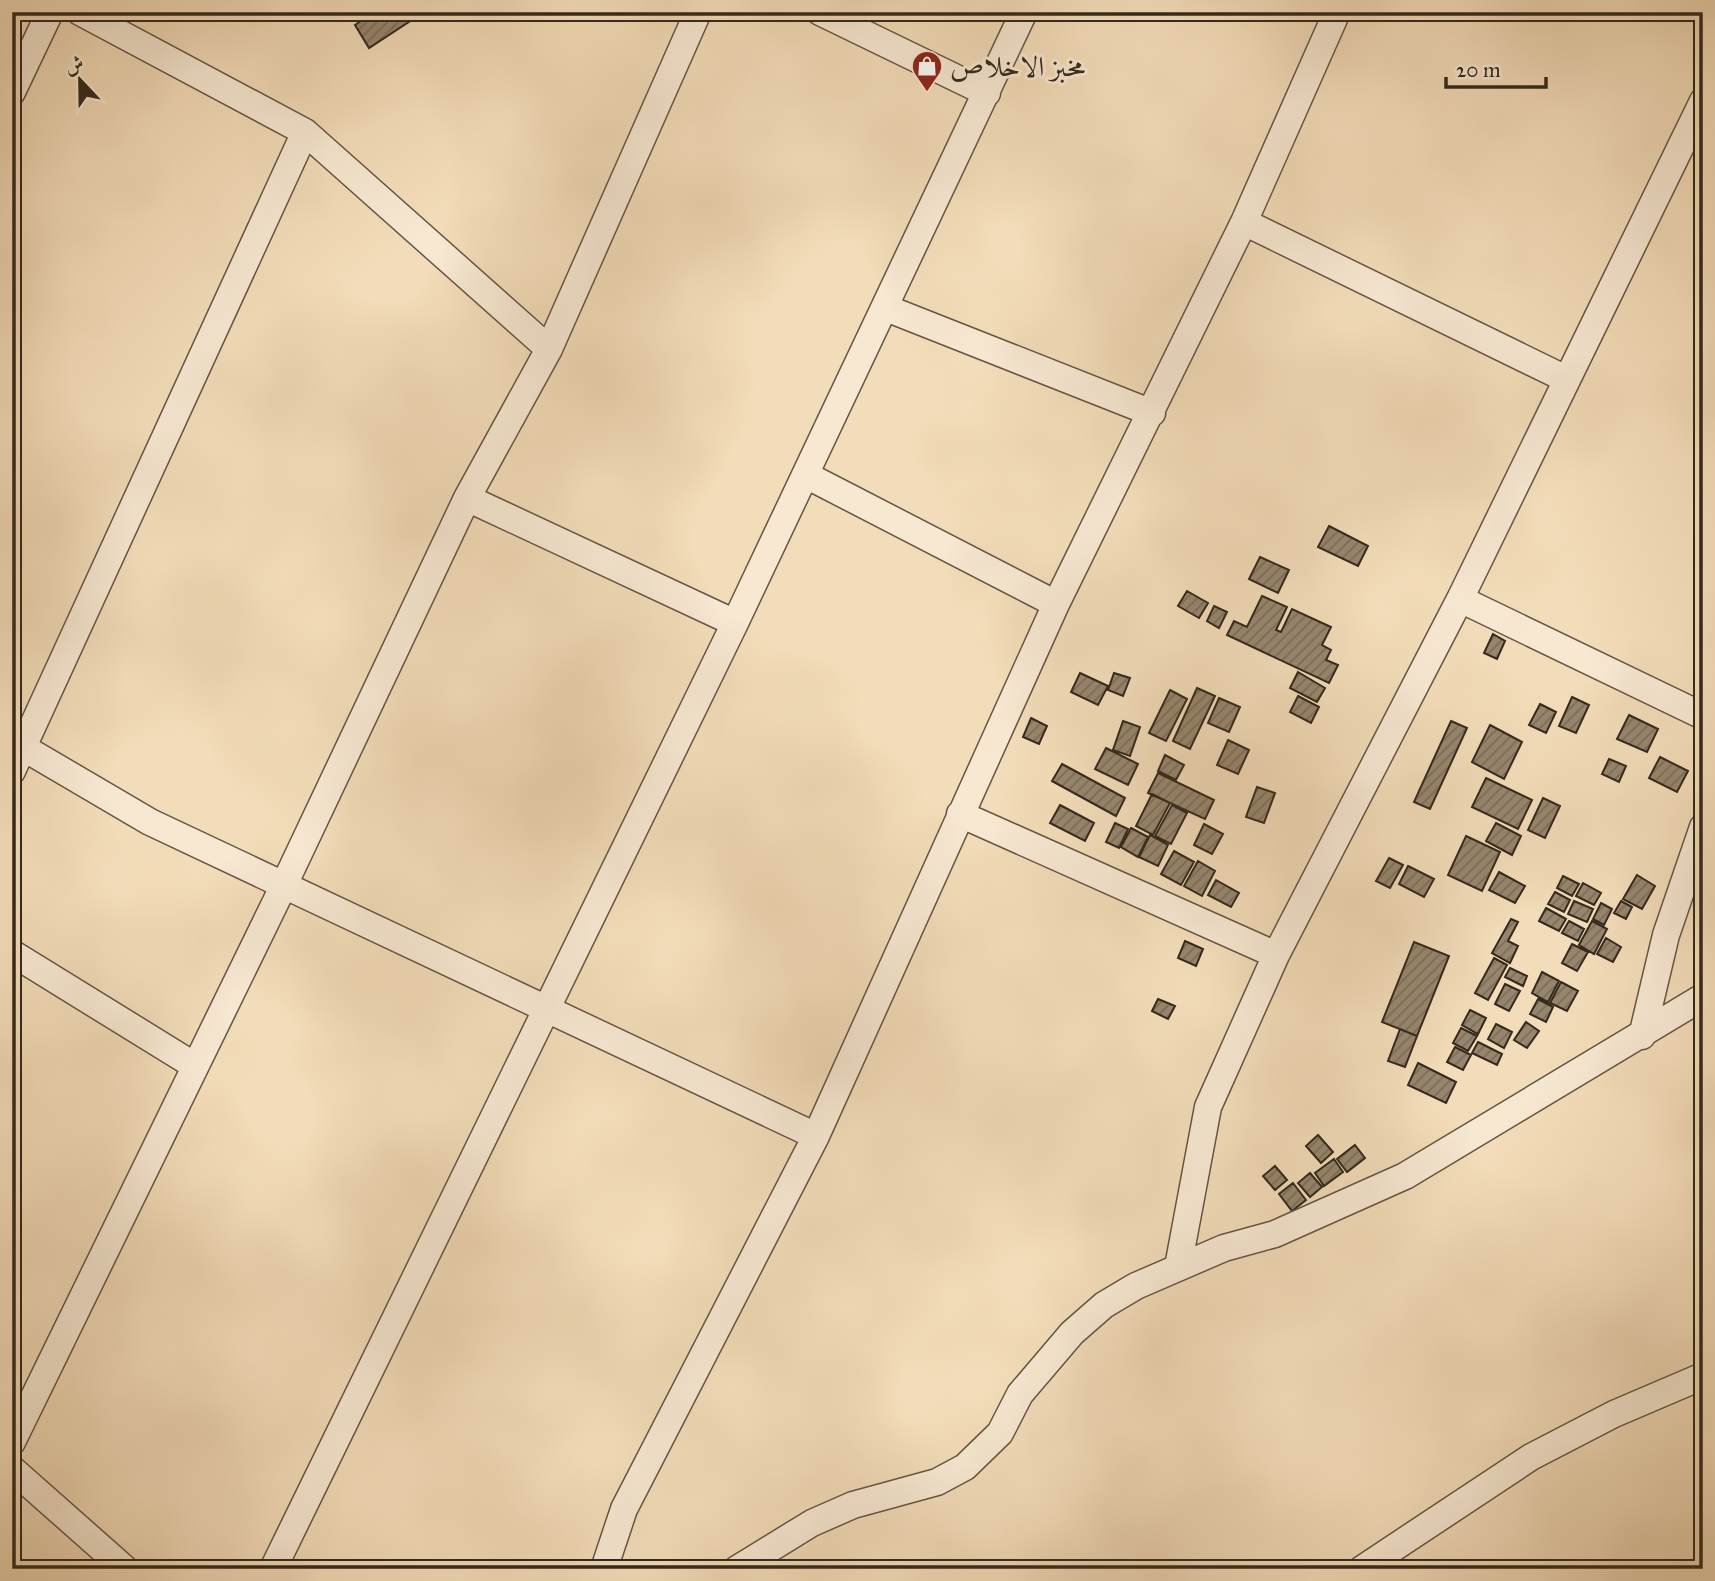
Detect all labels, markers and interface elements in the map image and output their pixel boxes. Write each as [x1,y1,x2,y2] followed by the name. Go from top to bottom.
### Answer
[46,46,116,116] north arrow
[1446,46,1545,90] scale bar
[910,49,944,93] shop icon: مخبز الاخلاص
[950,49,1085,84] place label: مخبز الاخلاص
[61,51,87,79] text: ش
[1456,57,1501,83] text: 20 m

